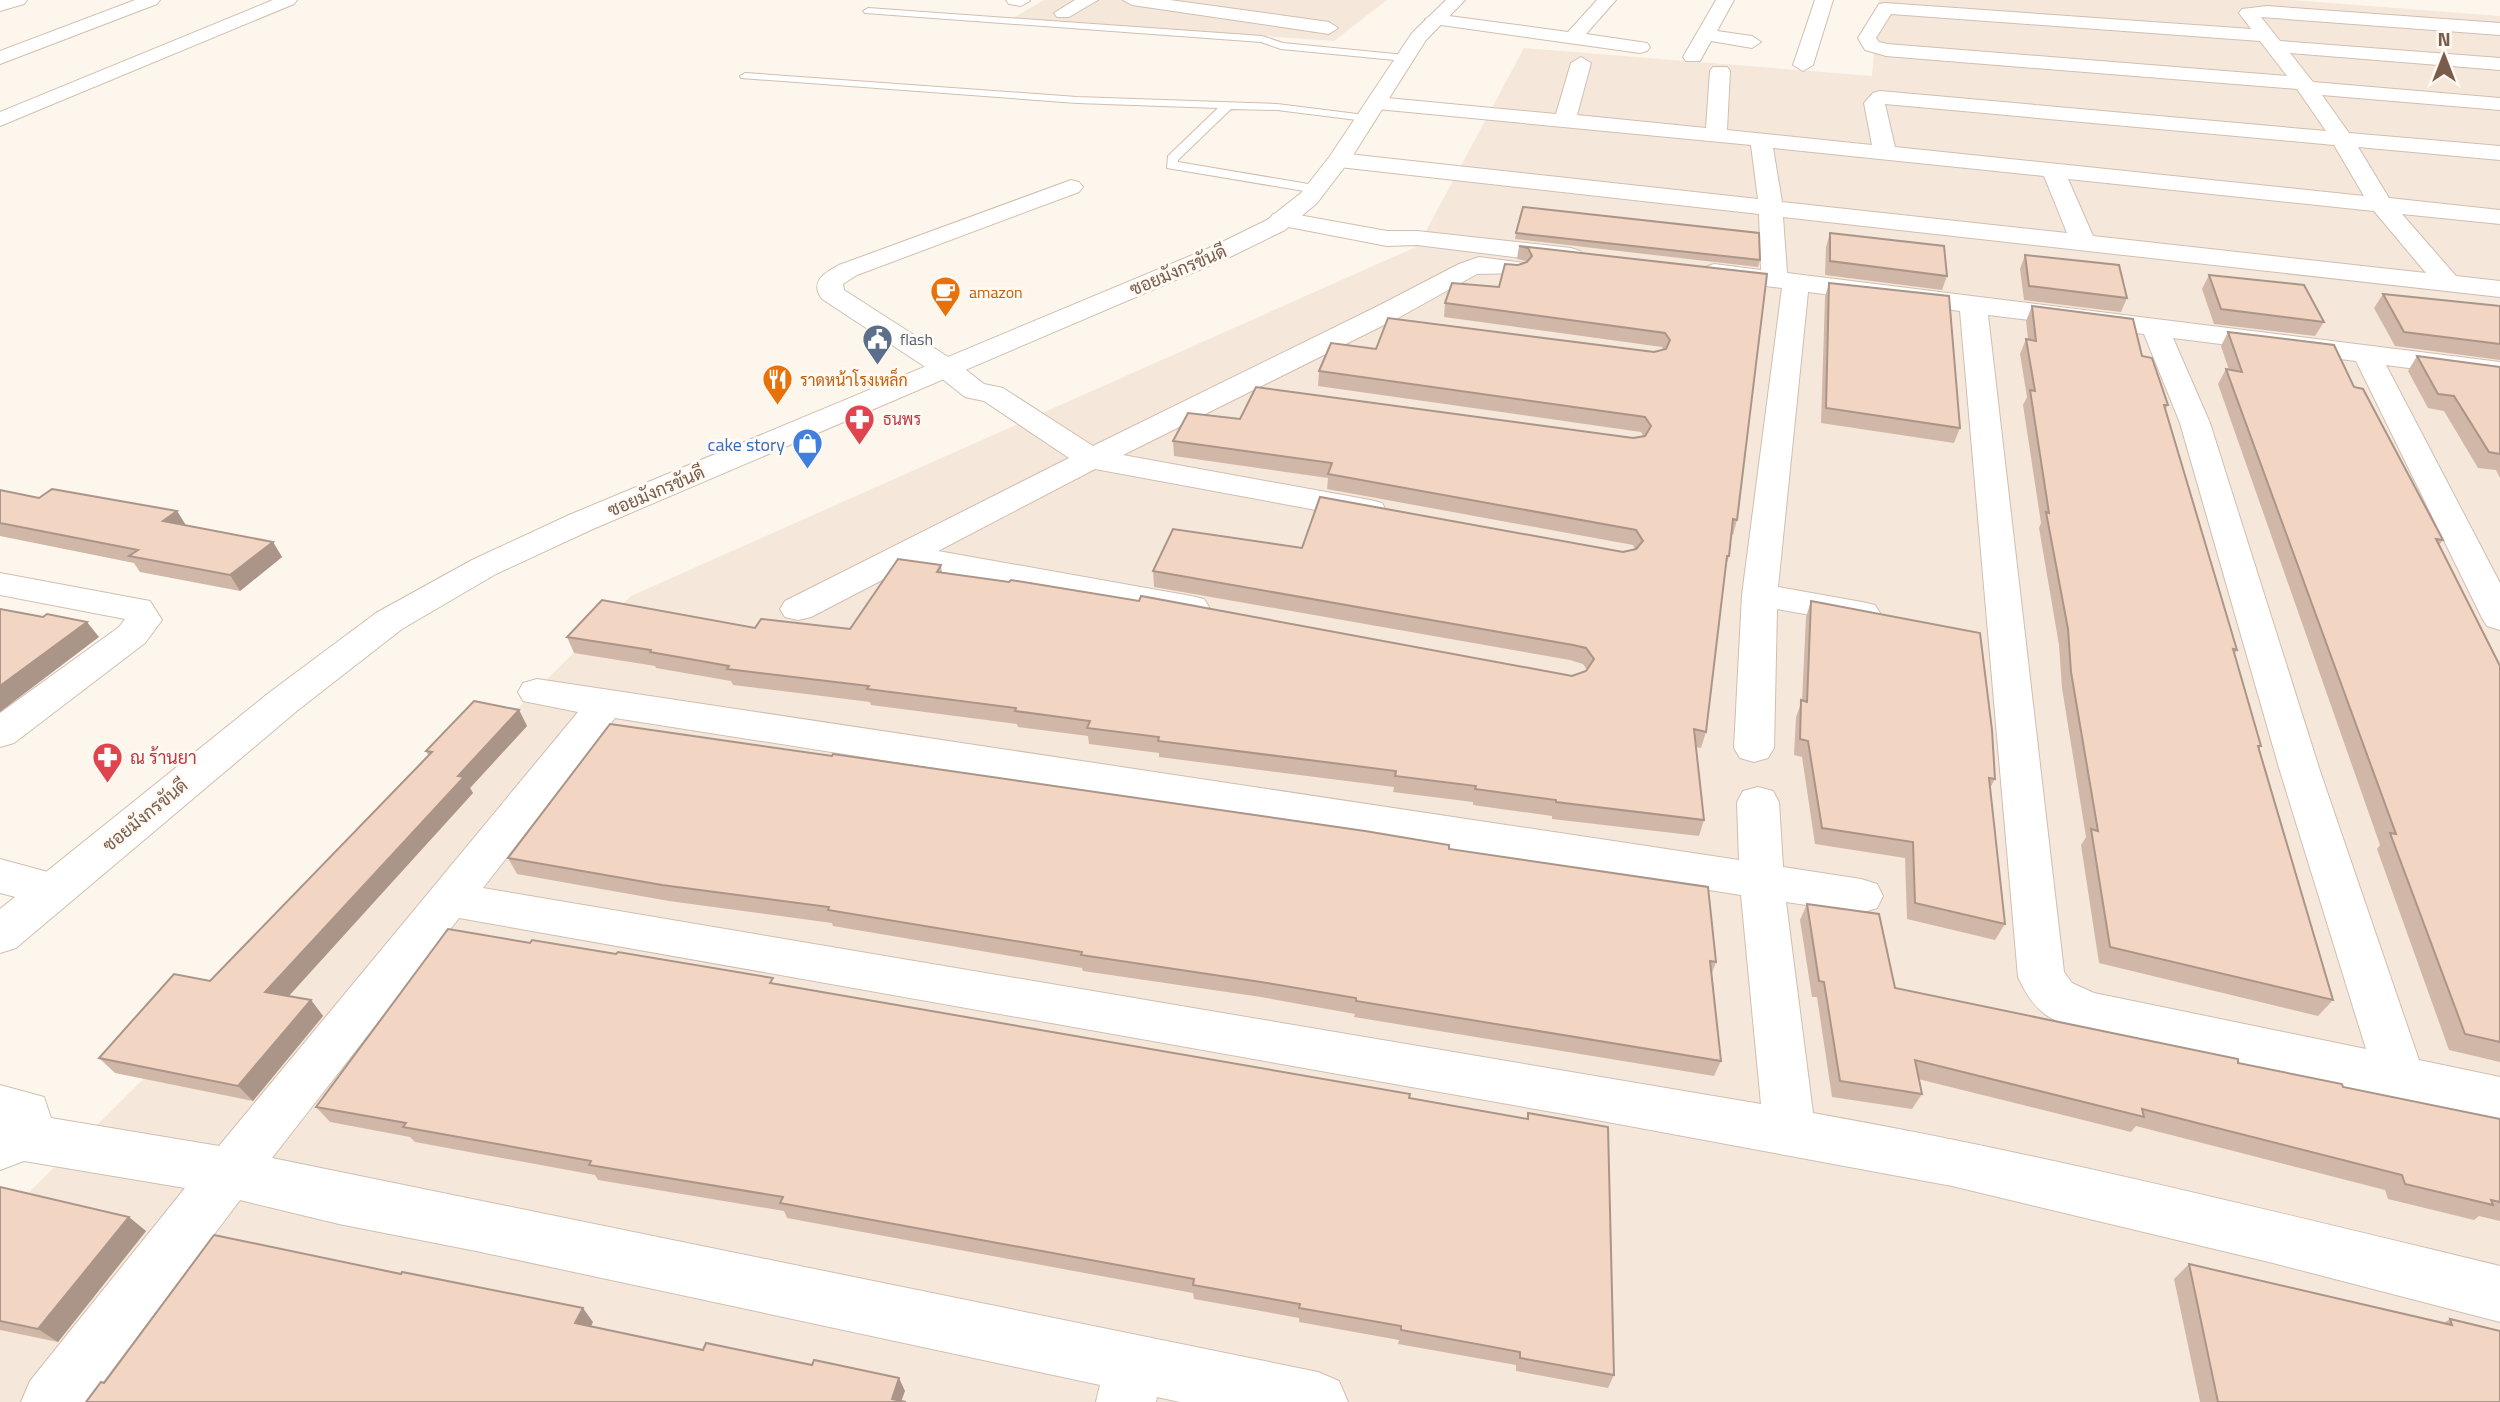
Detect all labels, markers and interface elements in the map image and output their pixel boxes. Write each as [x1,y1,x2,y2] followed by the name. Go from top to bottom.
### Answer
[2409,21,2479,91] north arrow
[2437,24,2451,53] text: N
[1125,237,1231,303] street label: ซอยมังกรขันดี
[929,275,963,319] cafe icon: amazon
[969,280,1023,304] place label: amazon
[860,322,894,366] public building icon: flash
[900,327,933,351] place label: flash
[760,363,794,407] restaurant icon: ราดหน้าโรงเหล็ก
[800,367,908,392] place label: ราดหน้าโรงเหล็ก
[843,402,877,446] pharmacy icon: ธนพร
[883,407,921,431] place label: ธนพร
[791,427,825,471] shop icon: cake story
[708,431,785,458] place label: cake story
[603,458,709,524] street label: ซอยมังกรขันดี
[90,740,124,784] pharmacy icon: ณ ร้านยา
[130,744,197,771] place label: ณ ร้านยา
[96,772,194,858] street label: ซอยมังกรขันดี

